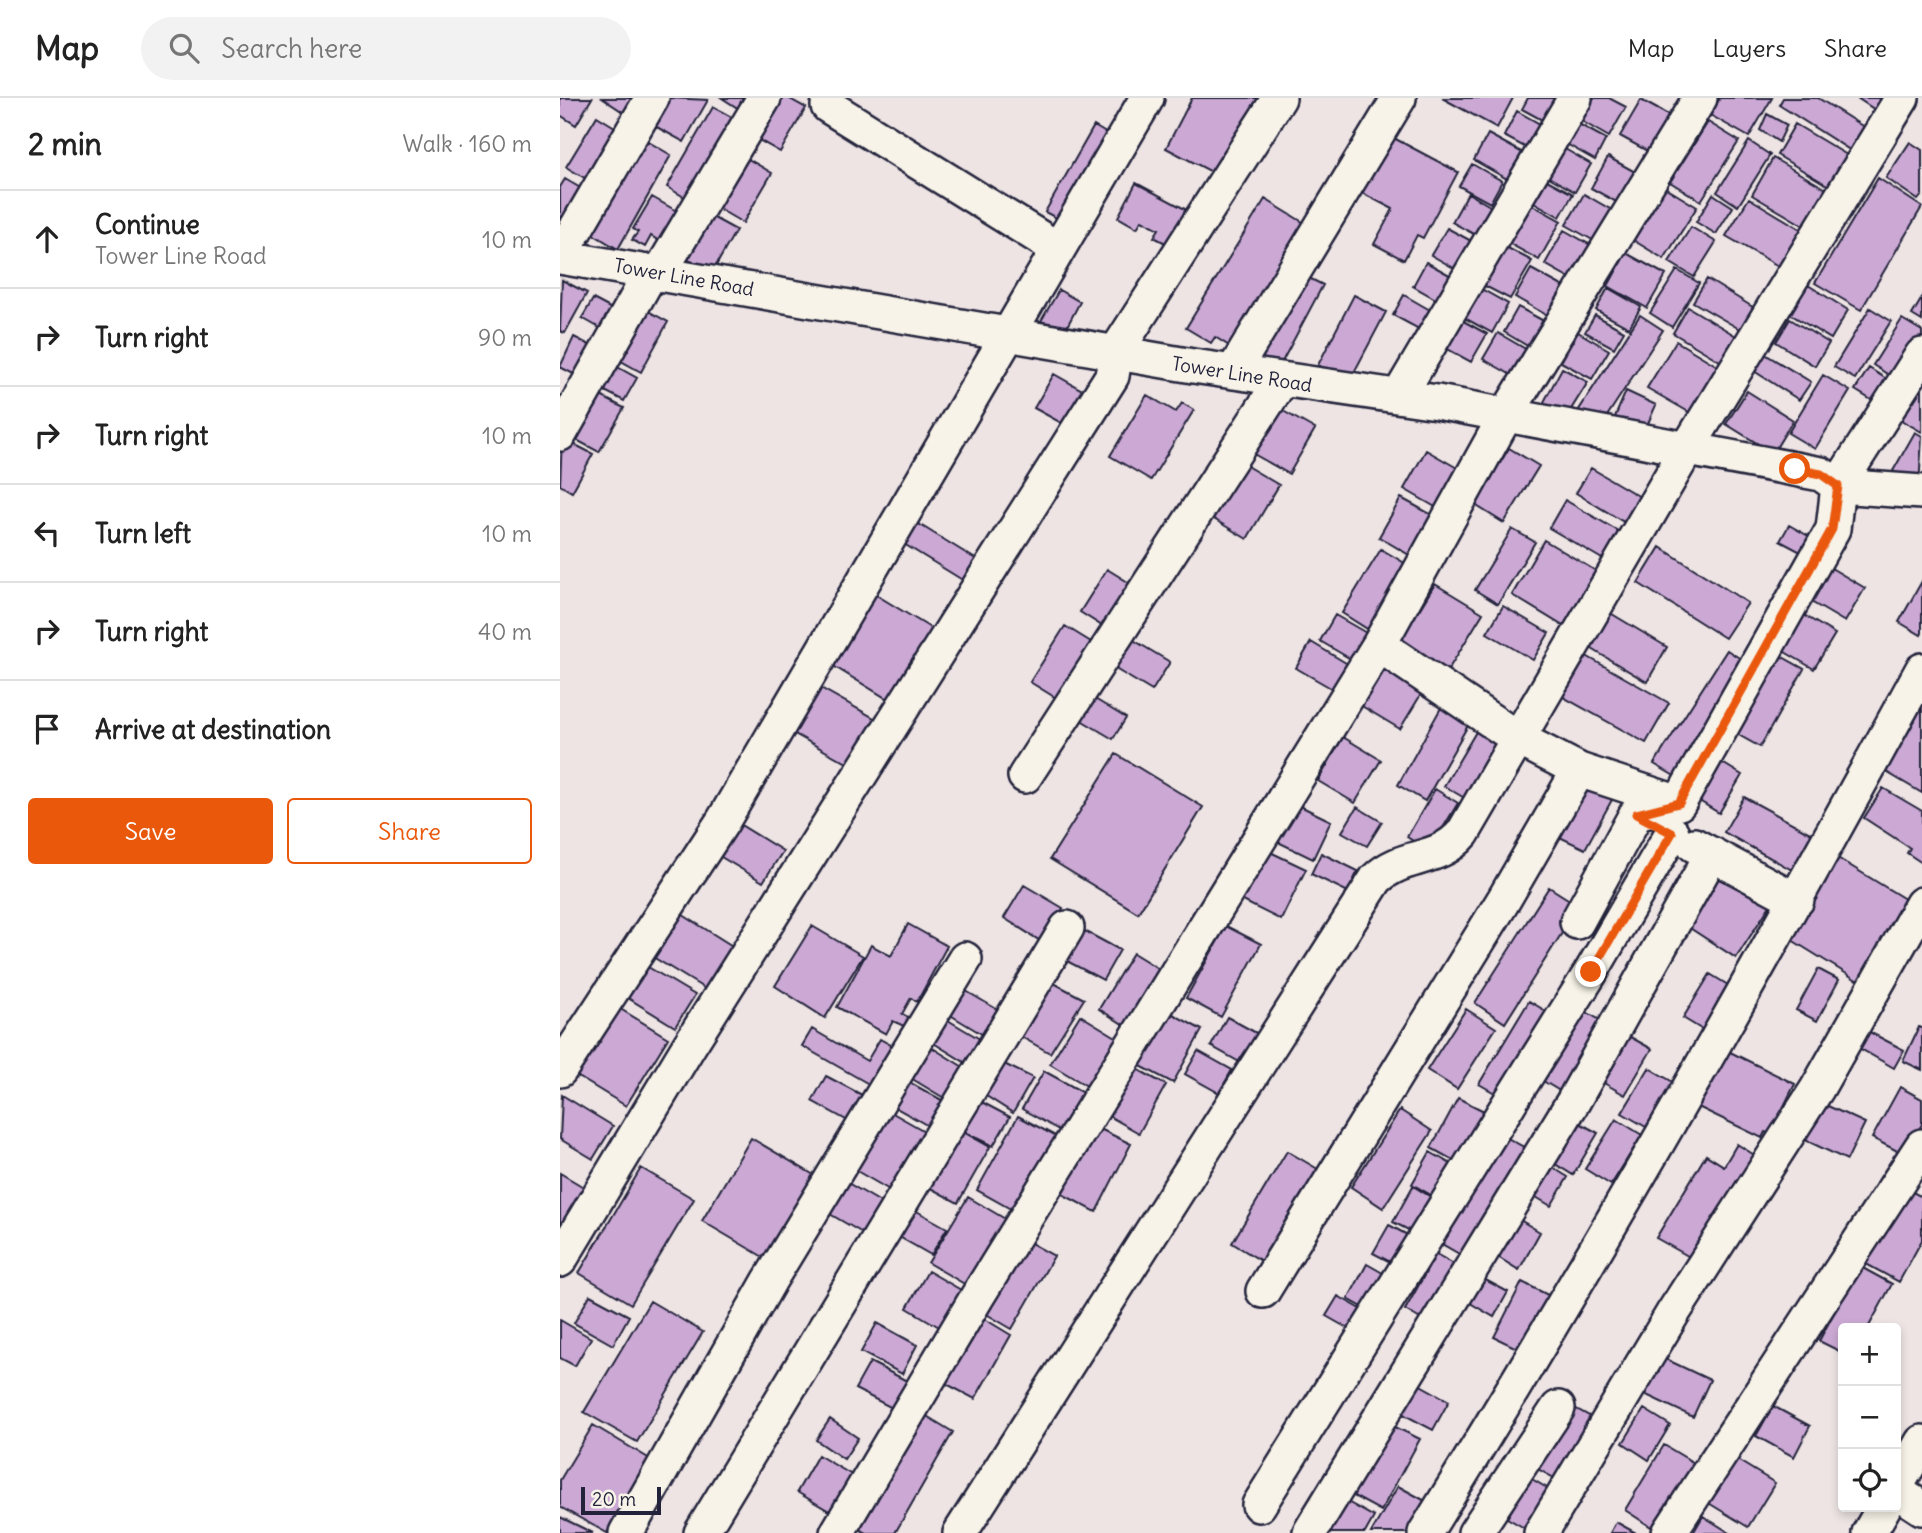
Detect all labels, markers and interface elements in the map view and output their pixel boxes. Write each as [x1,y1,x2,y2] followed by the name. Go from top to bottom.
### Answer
[141,17,631,80] search box
[35,27,99,69] text: Map
[165,29,203,67] icon: search
[221,32,362,65] text: Search here
[1628,33,1674,63] text: Map
[1712,33,1786,63] text: Layers
[1824,33,1887,63] text: Share
[28,125,102,163] text: 2 min
[403,129,532,158] text: Walk · 160 m
[95,208,200,241] text: Continue
[28,220,66,258] icon: ahead
[482,225,532,254] text: 10 m
[95,241,267,270] text: Tower Line Road
[612,253,756,301] street label: Tower Line Road
[28,318,66,356] icon: right
[95,321,208,354] text: Turn right
[478,323,532,352] text: 90 m
[1170,351,1314,397] street label: Tower Line Road
[28,416,66,454] icon: right
[95,419,208,452] text: Turn right
[482,421,532,450] text: 10 m
[1779,453,1810,484] route start
[28,514,66,552] icon: left
[95,517,191,550] text: Turn left
[482,519,532,548] text: 10 m
[28,612,66,650] icon: right
[95,615,208,648] text: Turn right
[478,617,532,646] text: 40 m
[28,710,66,748] icon: arrive
[95,713,331,746] text: Arrive at destination
[28,798,273,864] button: Save
[287,798,532,864] button: Share
[1575,956,1606,987] route end
[1838,1323,1901,1512] map controls
[1838,1323,1901,1386] button: +
[1838,1386,1901,1449] button: −
[1838,1449,1901,1512] button: locate
[581,1484,662,1516] scale bar
[592,1487,636,1511] text: 20 m

